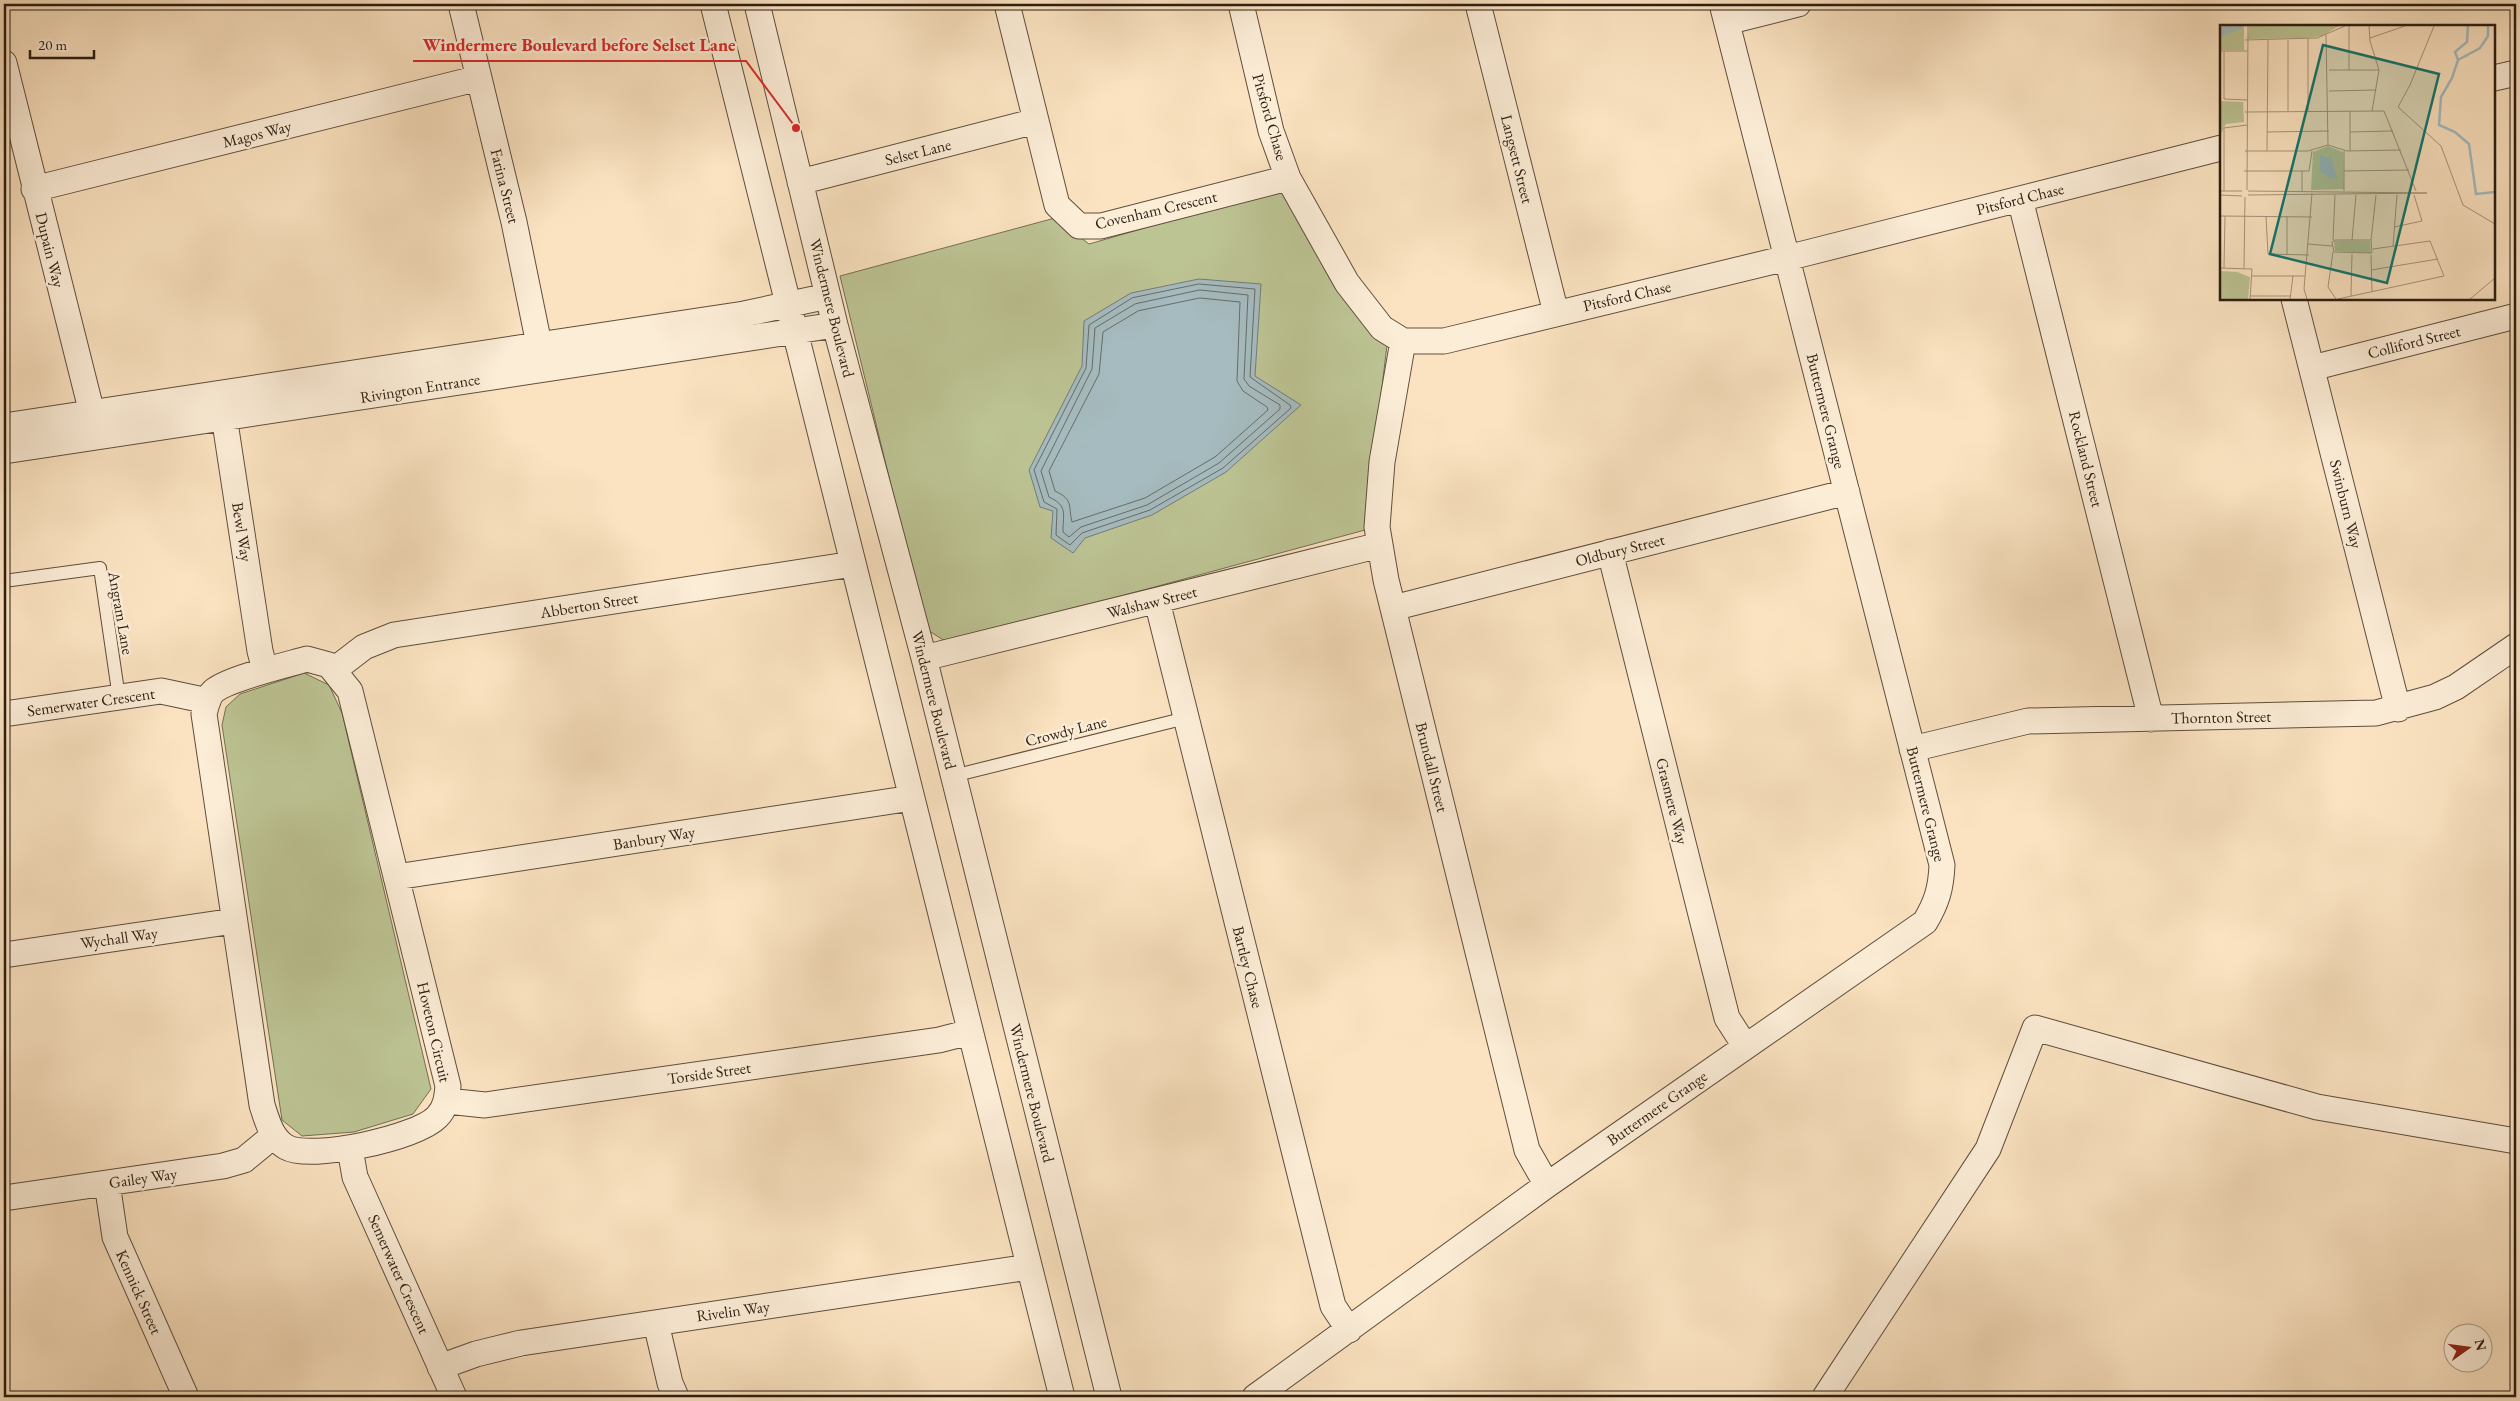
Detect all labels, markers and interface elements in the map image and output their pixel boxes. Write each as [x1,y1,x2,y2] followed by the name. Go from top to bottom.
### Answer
[2220,25,2495,300] inset map
[30,28,94,60] scale bar
[413,28,746,61] callout: Windermere Boulevard before Selset Lane
[422,33,736,56] text: Windermere Boulevard before Selset Lane
[38,35,67,54] text: 20 m
[1248,71,1292,163] street label: Pitsford Chase
[1496,112,1538,206] street label: Langsett Street
[220,115,294,153] street label: Magos Way
[883,134,953,170] street label: Selset Lane
[486,146,524,226] street label: Farina Street
[1974,178,2066,220] street label: Pitsford Chase
[1093,186,1219,234] street label: Covenham Crescent
[31,210,70,291] street label: Dupain Way
[805,236,860,380] street label: Windermere Boulevard
[1581,276,1673,316] street label: Pitsford Chase
[2365,320,2463,364] street label: Colliford Street
[1802,351,1850,471] street label: Buttermere Grange
[358,368,482,408] street label: Rivington Entrance
[2064,409,2108,509] street label: Rockland Street
[2325,457,2367,552] street label: Swinburn Way
[227,501,257,564] street label: Bewl Way
[1573,529,1667,571] street label: Oldbury Street
[103,569,139,656] street label: Angram Lane
[1105,581,1199,623] street label: Walshaw Street
[538,587,639,623] street label: Abberton Street
[907,628,962,772] street label: Windermere Boulevard
[26,683,156,721] street label: Semerwater Crescent
[2171,706,2271,728] street label: Thornton Street
[1023,711,1109,751] street label: Crowdy Lane
[1411,720,1453,814] street label: Brundall Street
[1902,744,1950,864] street label: Buttermere Grange
[1651,756,1693,847] street label: Grasmere Way
[611,821,697,855] street label: Banbury Way
[79,922,160,954] street label: Wychall Way
[1228,924,1268,1010] street label: Bartley Chase
[412,980,456,1084] street label: Hoveton Circuit
[1005,1021,1060,1165] street label: Windermere Boulevard
[666,1057,752,1089] street label: Torside Street
[1603,1066,1711,1150] street label: Buttermere Grange
[108,1163,179,1193] street label: Gailey Way
[363,1211,435,1337] street label: Semerwater Crescent
[111,1246,167,1338] street label: Kennick Street
[695,1295,772,1327] street label: Rivelin Way
[2442,1324,2492,1374] north arrow
[2471,1337,2491,1353] text: N

